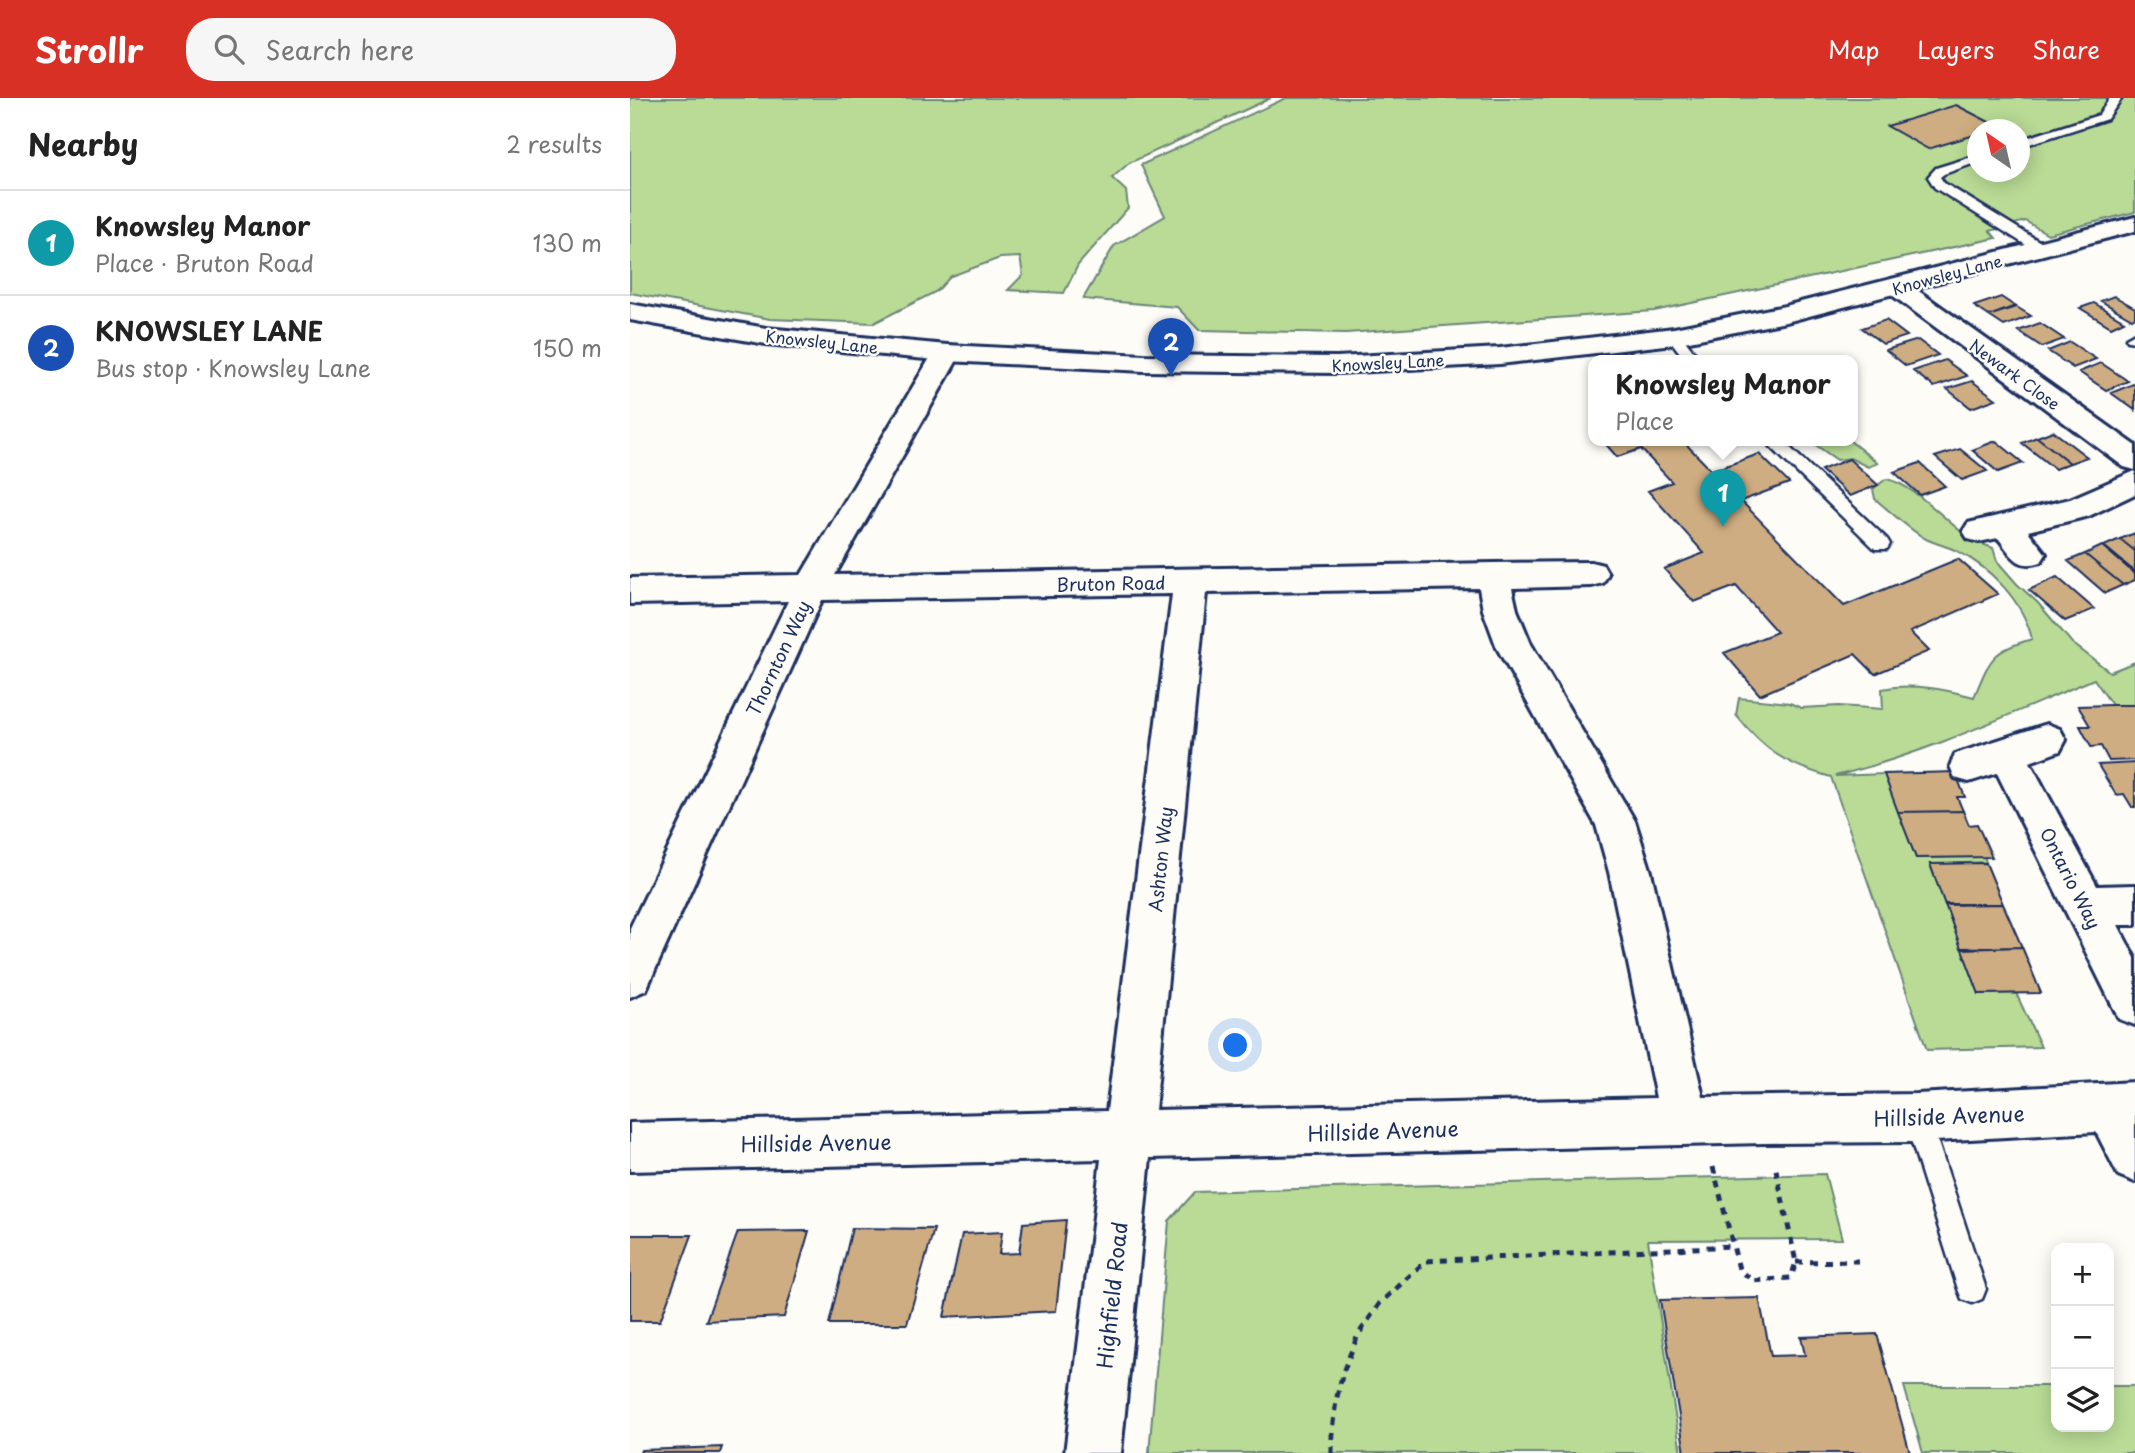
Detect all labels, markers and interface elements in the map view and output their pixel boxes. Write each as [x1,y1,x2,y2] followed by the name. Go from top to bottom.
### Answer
[186,18,676,81] search box
[35,24,144,74] text: Strollr
[210,30,248,68] icon: search
[266,30,414,69] text: Search here
[1828,31,1879,67] text: Map
[1917,31,1994,67] text: Layers
[2032,31,2100,67] text: Share
[1967,119,2030,182] north arrow
[28,121,138,166] text: Nearby
[506,126,602,161] text: 2 results
[95,206,310,245] text: Knowsley Manor
[46,225,57,260] text: 1
[532,225,602,260] text: 130 m
[95,245,314,280] text: Place · Bruton Road
[1889,248,2005,300] street label: Knowsley Lane
[95,311,323,350] text: KNOWSLEY LANE
[1148,318,1194,376] pin: 2
[765,323,879,359] street label: Knowsley Lane
[43,330,59,365] text: 2
[533,330,602,365] text: 150 m
[1965,333,2065,415] street label: Newark Close
[1331,347,1445,377] street label: Knowsley Lane
[95,350,371,385] text: Bus stop · Knowsley Lane
[1588,355,1858,446] popup
[1615,364,1831,403] text: Knowsley Manor
[1615,403,1674,438] text: Place
[1700,469,1746,527] pin: 1
[1056,569,1166,597] street label: Bruton Road
[739,596,817,720] street label: Thornton Way
[1141,805,1179,913] street label: Ashton Way
[2034,822,2108,934] street label: Ontario Way
[1218,1028,1252,1062] your location
[1873,1096,2025,1134] street label: Hillside Avenue
[1307,1111,1459,1149] street label: Hillside Avenue
[740,1125,892,1159] street label: Hillside Avenue
[1087,1220,1135,1370] street label: Highfield Road
[2051,1243,2114,1432] map controls
[2051,1243,2114,1306] button: +
[2051,1306,2114,1369] button: −
[2051,1369,2114,1432] button: layers

